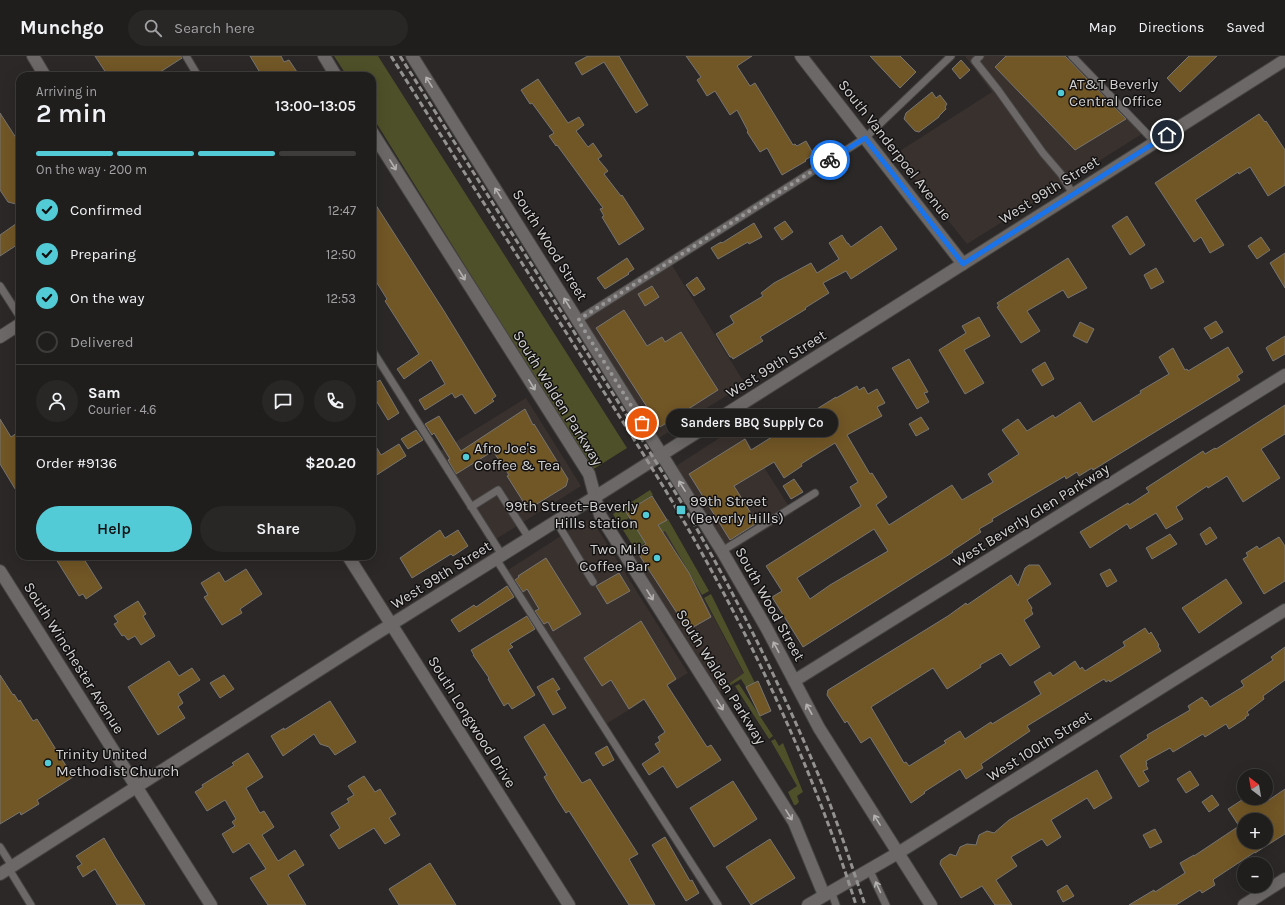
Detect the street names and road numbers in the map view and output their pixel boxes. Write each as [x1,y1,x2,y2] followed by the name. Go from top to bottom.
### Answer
[834,76,956,224] street label: South Vanderpoel Avenue
[996,152,1103,228] street label: West 99th Street
[509,186,592,304] street label: South Wood Street
[723,326,830,402] street label: West 99th Street
[509,327,607,469] street label: South Walden Parkway
[950,459,1112,571] street label: West Beverly Glen Parkway
[388,537,495,613] street label: West 99th Street
[731,544,809,664] street label: South Wood Street
[20,579,128,737] street label: South Winchester Avenue
[672,606,770,748] street label: South Walden Parkway
[424,653,520,791] street label: South Longwood Drive
[983,706,1095,785] street label: West 100th Street

